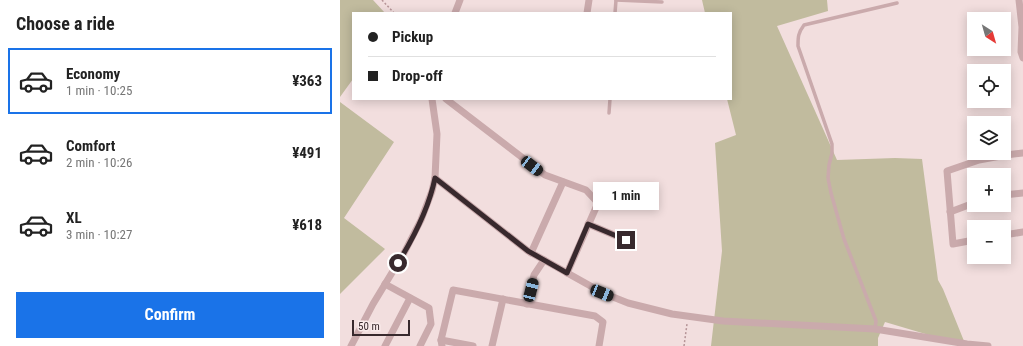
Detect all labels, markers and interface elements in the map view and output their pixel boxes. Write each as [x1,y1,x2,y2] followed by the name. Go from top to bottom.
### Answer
[967,12,1011,56] north arrow
[967,12,1011,264] map controls
[16,13,115,34] text: Choose a ride
[392,28,433,46] text: Pickup
[18,63,54,99] icon: car
[967,64,1011,108] button: locate
[66,65,120,83] text: Economy
[392,67,443,85] text: Drop-off
[292,72,322,90] text: ¥363
[66,83,132,98] text: 1 min · 10:25
[967,116,1011,160] button: layers
[18,135,54,171] icon: car
[66,137,115,155] text: Comfort
[292,144,322,162] text: ¥491
[519,154,545,178] car
[66,155,132,170] text: 2 min · 10:26
[967,168,1011,212] button: +
[593,182,659,210] callout: 1 min
[612,188,640,203] text: 1 min
[18,207,54,243] icon: car
[66,209,82,227] text: XL
[292,216,322,234] text: ¥618
[967,220,1011,264] button: −
[66,227,132,242] text: 3 min · 10:27
[617,231,635,249] route end
[389,254,407,272] route start
[522,277,540,303] car
[589,283,615,303] car
[16,292,324,338] button: Confirm
[352,318,410,337] scale bar
[358,320,380,333] text: 50 m

